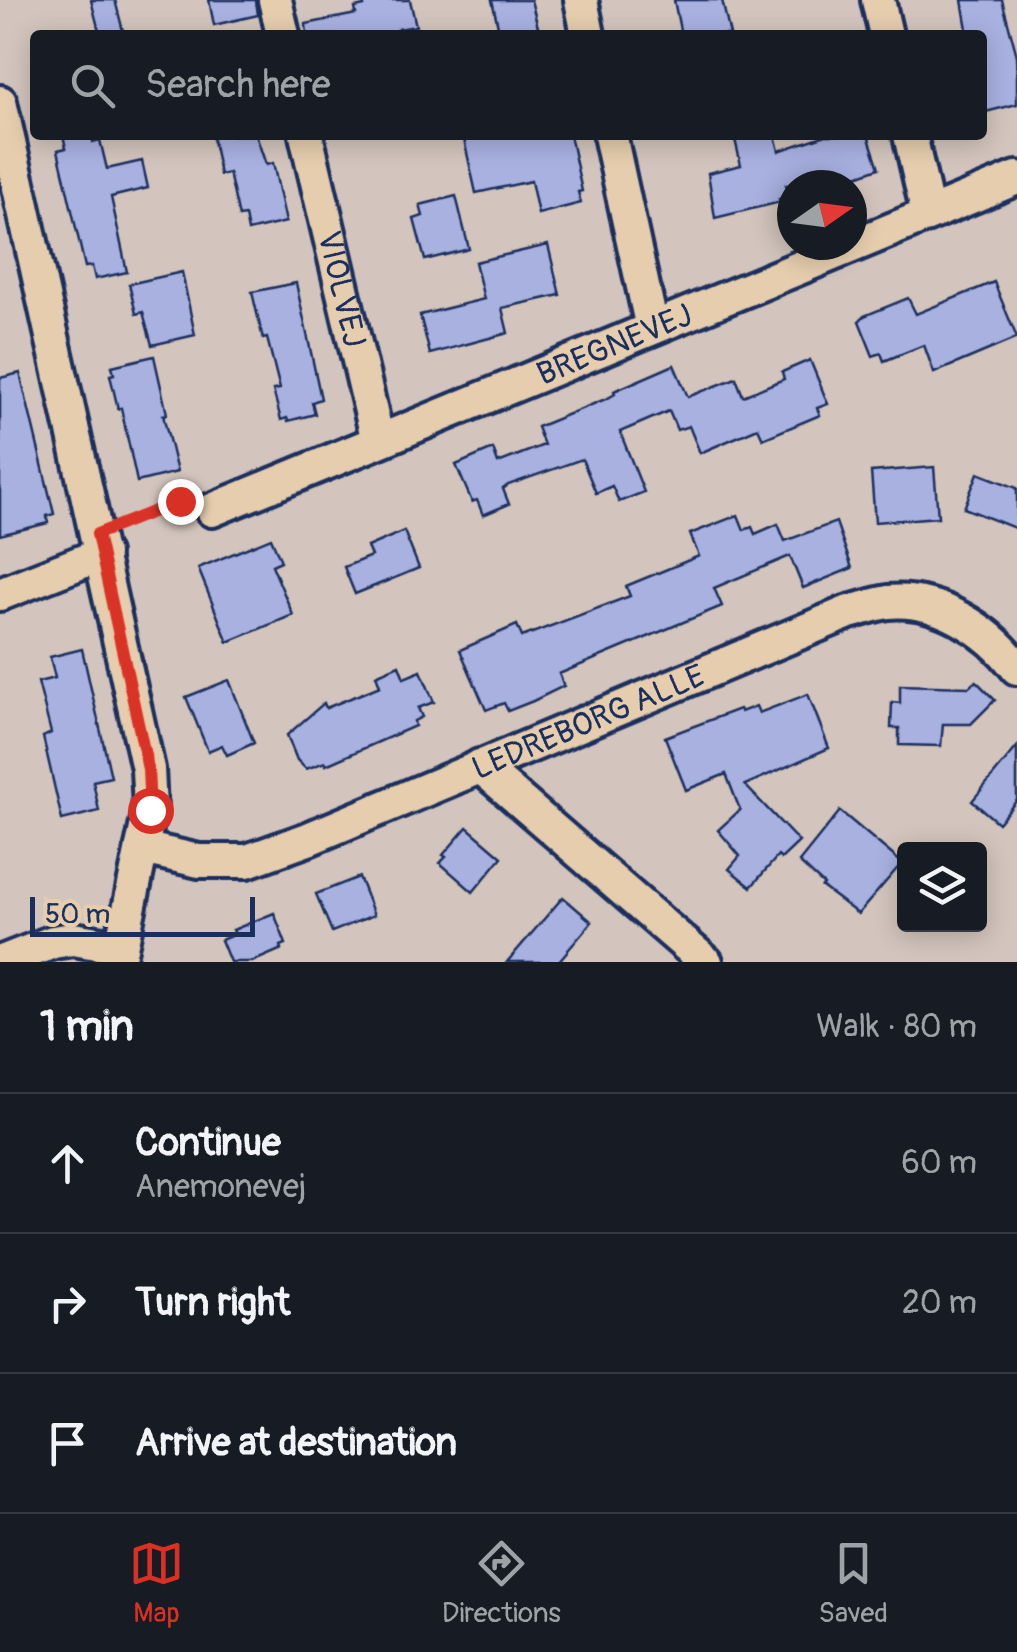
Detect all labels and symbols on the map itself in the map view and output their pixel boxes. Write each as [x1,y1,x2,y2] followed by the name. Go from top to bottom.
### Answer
[777,170,867,260] north arrow
[308,227,374,351] street label: VIOLVEJ
[531,295,698,395] street label: BREGNEVEJ
[158,479,204,525] route end
[466,656,711,789] street label: LEDREBORG ALLE
[128,788,174,834] route start
[30,892,255,936] scale bar

